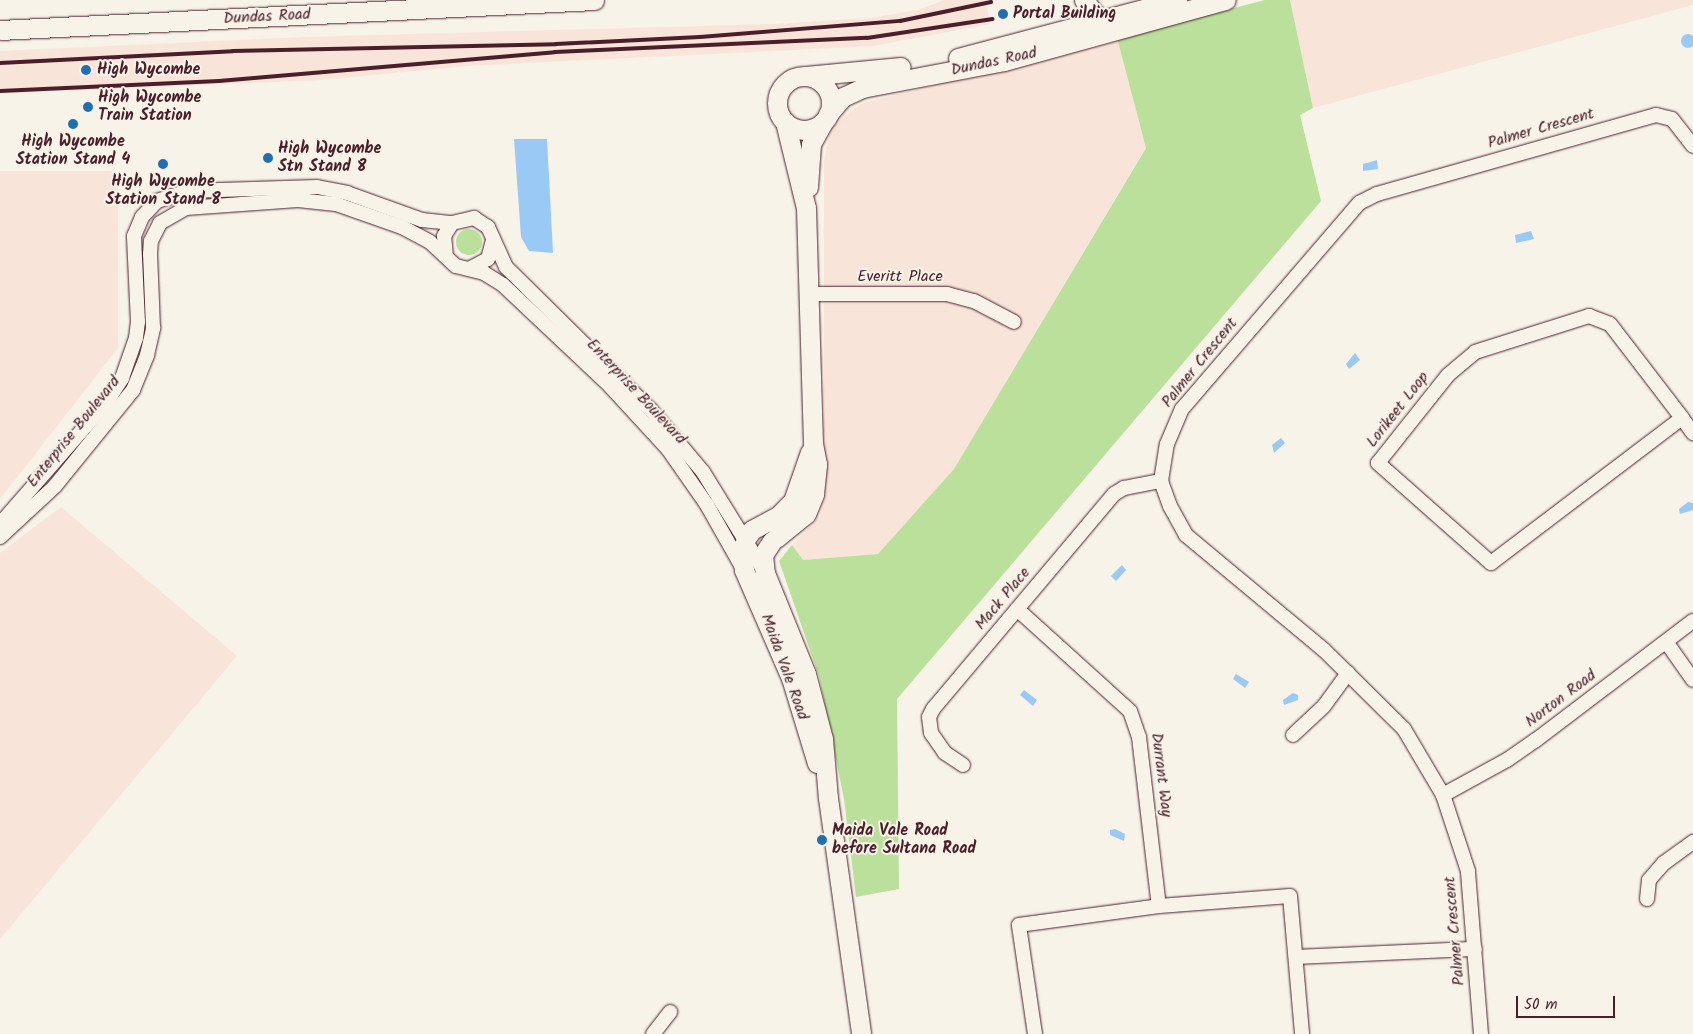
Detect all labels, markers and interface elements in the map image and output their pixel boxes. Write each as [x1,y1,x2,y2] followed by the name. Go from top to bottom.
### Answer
[1013,4,1116,24] place label: Portal Building
[223,5,311,29] street label: Dundas Road
[997,8,1009,20] marker: Portal Building
[949,44,1039,80] street label: Dundas Road
[97,60,200,80] place label: High Wycombe
[79,63,93,77] marker: High Wycombe
[98,88,201,126] place label: High Wycombe Train Station
[82,101,94,113] marker: High Wycombe Train Station
[1486,105,1596,153] street label: Palmer Crescent
[67,118,79,130] marker: High Wycombe Station Stand 4
[16,132,130,170] place label: High Wycombe Station Stand 4
[278,139,381,177] place label: High Wycombe Stn Stand 8
[262,152,274,164] marker: High Wycombe Stn Stand 8
[157,158,169,170] marker: High Wycombe Station Stand 8
[105,172,221,210] place label: High Wycombe Station Stand 8
[857,267,943,287] street label: Everitt Place
[1158,314,1242,412] street label: Palmer Crescent
[582,335,690,449] street label: Enterprise Boulevard
[1363,368,1433,452] street label: Lorikeet Loop
[23,373,125,491] street label: Enterprise Boulevard
[971,564,1035,634] street label: Mack Place
[756,611,812,723] street label: Maida Vale Road
[1522,666,1600,732] street label: Norton Road
[1146,732,1176,818] street label: Durrant Way
[832,821,976,859] place label: Maida Vale Road before Sultana Road
[816,834,828,846] marker: Maida Vale Road before Sultana Road
[1441,876,1469,986] street label: Palmer Crescent
[1518,986,1617,1018] scale bar
[1524,993,1558,1017] text: 50 m

